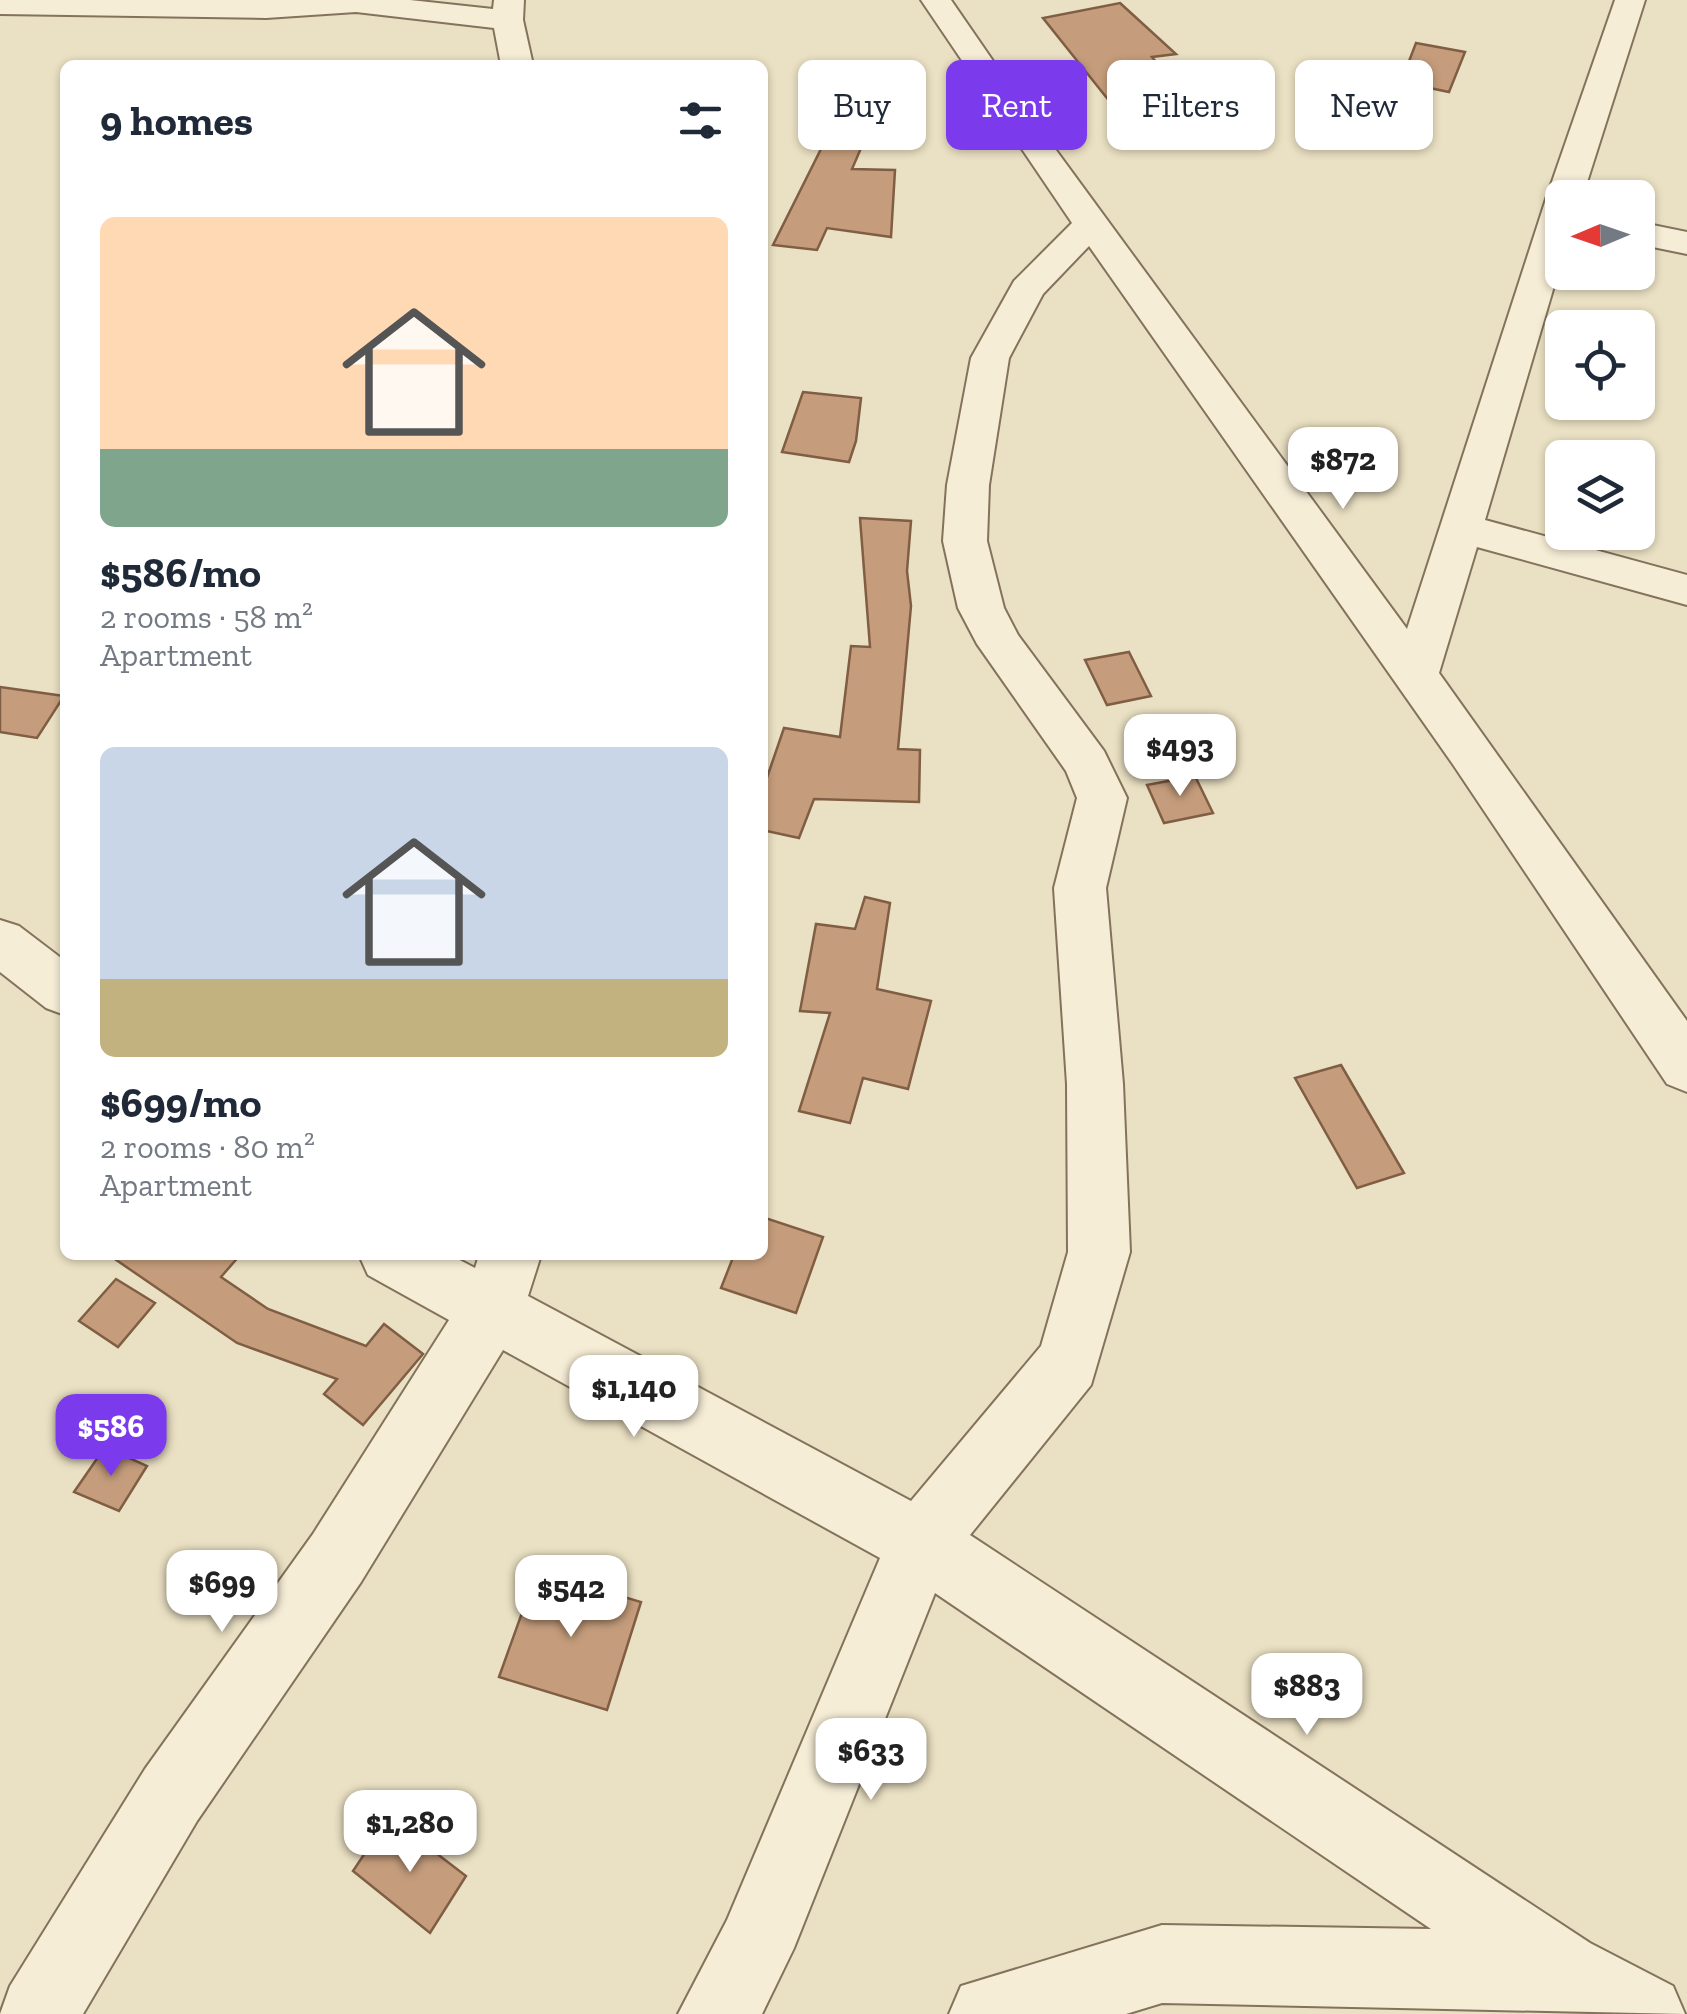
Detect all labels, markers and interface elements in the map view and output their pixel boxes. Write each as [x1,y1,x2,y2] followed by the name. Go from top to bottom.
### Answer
[798,60,926,150] chip: Buy
[946,60,1087,150] chip: Rent
[1107,60,1275,150] chip: Filters
[1295,60,1433,150] chip: New
[673,93,728,148] icon: filters
[100,95,253,146] text: 9 homes
[1545,180,1655,290] north arrow
[1545,180,1655,550] map controls
[324,282,504,462] icon: home
[1545,310,1655,420] button: locate
[1284,427,1402,512] pin: $872
[1310,440,1376,478] text: $872
[1545,440,1655,550] button: layers
[100,547,261,598] text: $586/mo
[100,598,313,636] text: 2 rooms · 58 m²
[100,636,252,674] text: Apartment
[1121,714,1239,799] pin: $493
[1146,727,1214,765] text: $493
[324,812,504,992] icon: home
[100,1077,261,1128] text: $699/mo
[100,1128,315,1166] text: 2 rooms · 80 m²
[100,1166,252,1204] text: Apartment
[553,1355,715,1440] pin: $1,140
[591,1368,677,1406] text: $1,140
[52,1394,170,1479] pin: $586
[78,1407,144,1445] text: $586
[163,1550,281,1635] pin: $699
[512,1555,630,1640] pin: $542
[188,1563,256,1601] text: $699
[537,1568,605,1606] text: $542
[1248,1653,1366,1738] pin: $883
[1273,1666,1341,1704] text: $883
[812,1718,930,1803] pin: $633
[838,1731,904,1769] text: $633
[329,1790,491,1875] pin: $1,280
[366,1803,454,1841] text: $1,280

